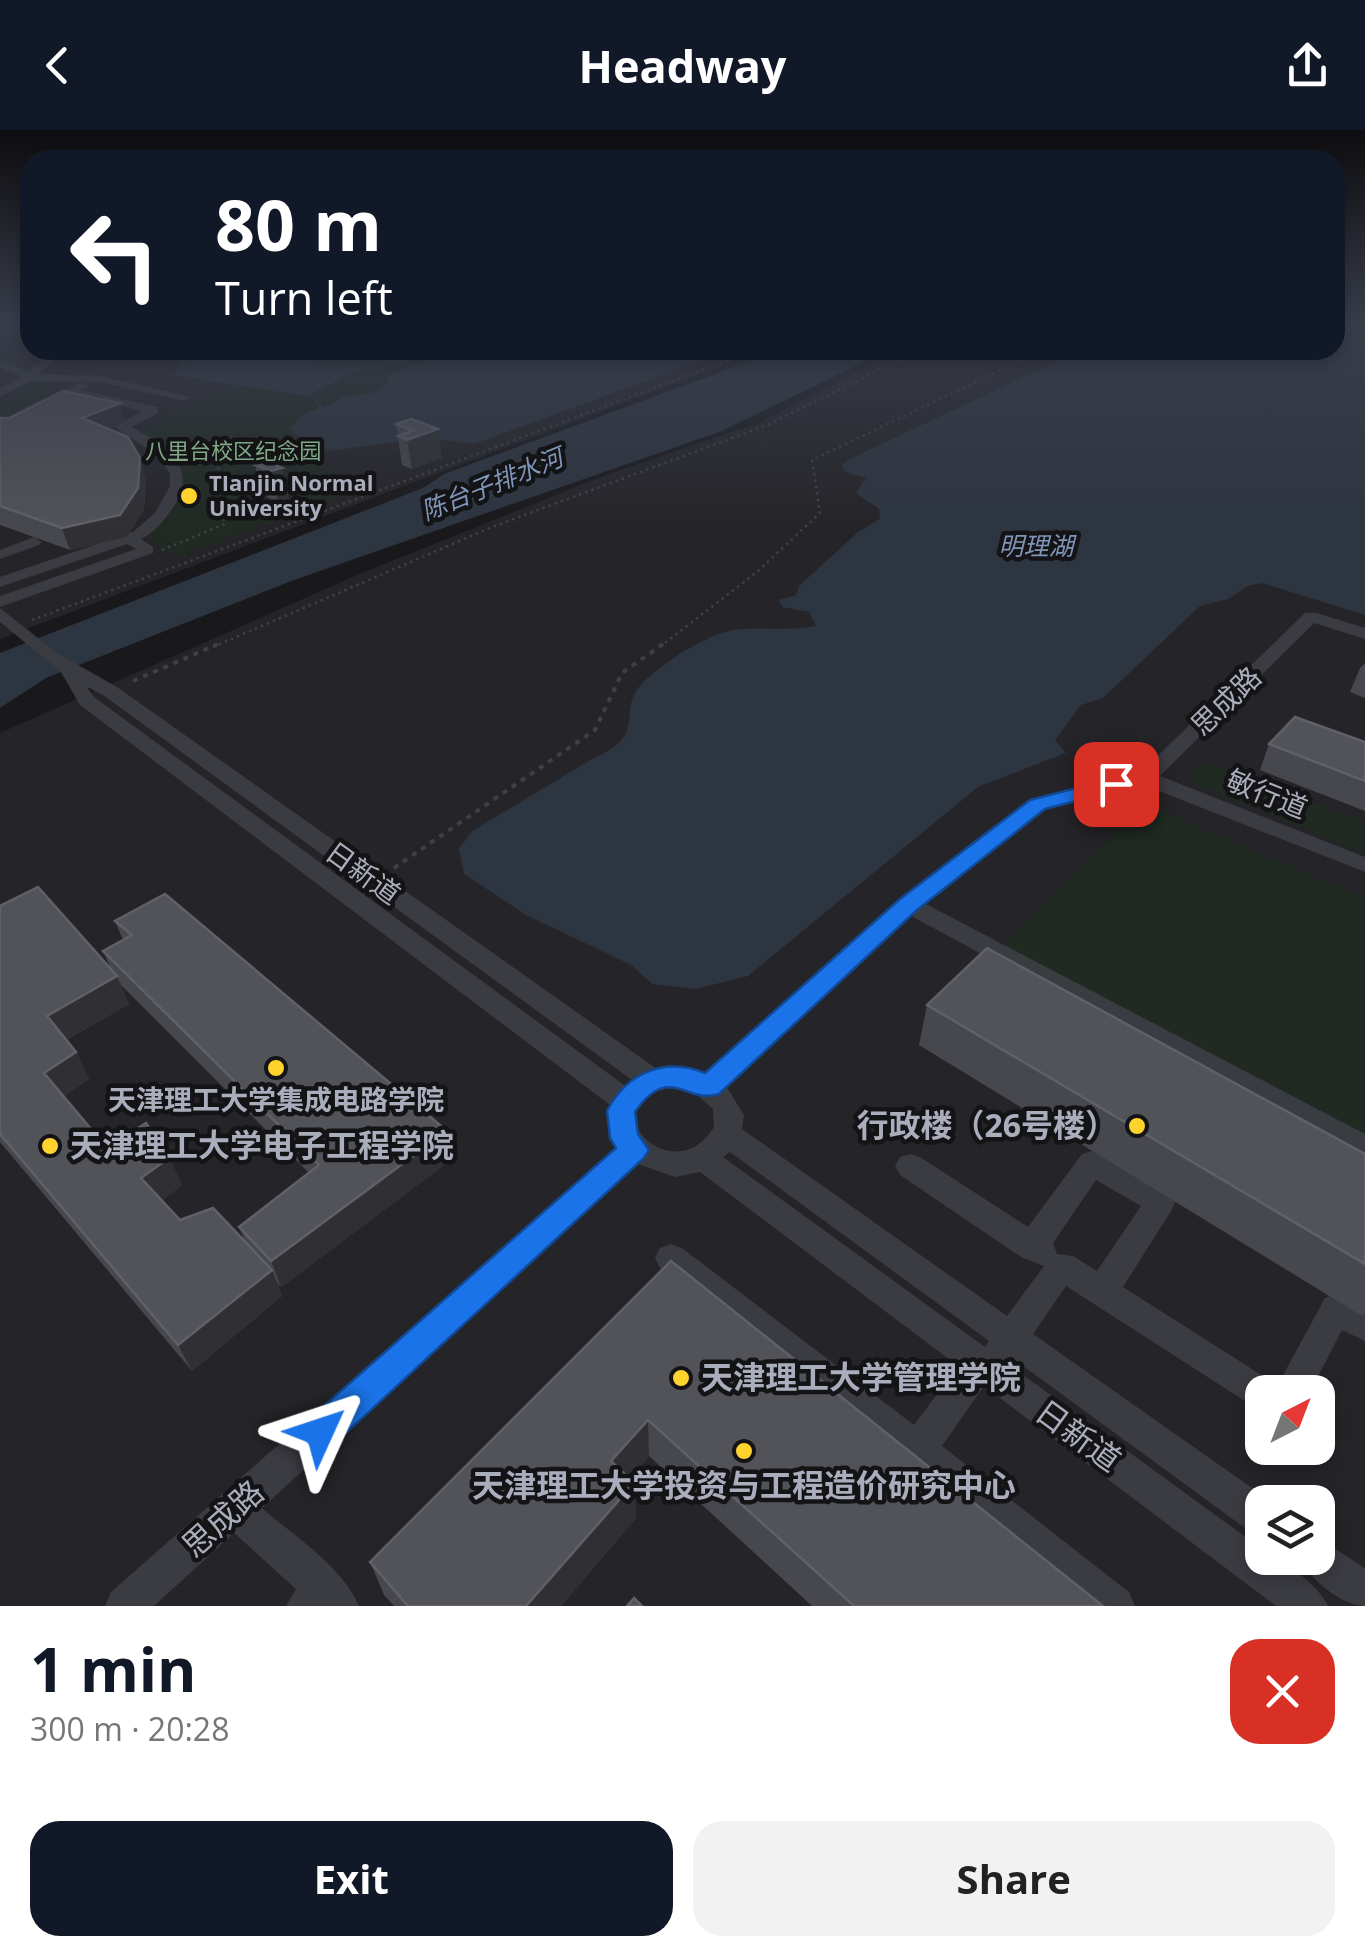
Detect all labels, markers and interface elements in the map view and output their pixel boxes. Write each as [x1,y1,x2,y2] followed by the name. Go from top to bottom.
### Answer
[579,35,786,96] text: Headway
[30,38,85,93] icon: back
[1280,38,1335,93] icon: share
[215,176,382,272] text: 80 m
[50,190,180,320] icon: left
[215,267,393,328] text: Turn left
[145,435,321,465] park label: 八里台校区纪念园
[416,438,571,527] water label: 陈台子排水河
[209,467,373,522] place label: TIanjin Normal University
[178,485,200,507] marker: TIanjin Normal University
[998,528,1077,562] water label: 明理湖
[1182,657,1269,743] street label: 思成路
[1074,742,1159,827] pin
[1089,757,1144,812] icon: arrive
[1221,760,1313,826] street label: 敏行道
[318,832,409,912] street label: 日新道
[265,1057,287,1079] marker: 天津理工大学集成电路学院
[108,1080,444,1118] place label: 天津理工大学集成电路学院
[856,1103,1117,1146] place label: 行政楼（26号楼）
[1126,1115,1148,1137] marker: 行政楼（26号楼）
[70,1123,454,1166] place label: 天津理工大学电子工程学院
[39,1135,61,1157] marker: 天津理工大学电子工程学院
[701,1355,1021,1398] place label: 天津理工大学管理学院
[670,1367,692,1389] marker: 天津理工大学管理学院
[1245,1375,1335,1465] north arrow
[1245,1375,1335,1575] map controls
[268,1380,372,1484] position arrow
[1027,1389,1130,1480] street label: 日新道
[733,1440,755,1462] marker: 天津理工大学投资与工程造价研究中心
[472,1463,1016,1506] place label: 天津理工大学投资与工程造价研究中心
[172,1470,272,1566] street label: 思成路
[1245,1485,1335,1575] button: layers
[30,1628,197,1710] text: 1 min
[1230,1639,1335,1744] button: close
[30,1707,229,1750] text: 300 m · 20:28
[30,1821,673,1936] button: Exit
[693,1821,1335,1936] button: Share

